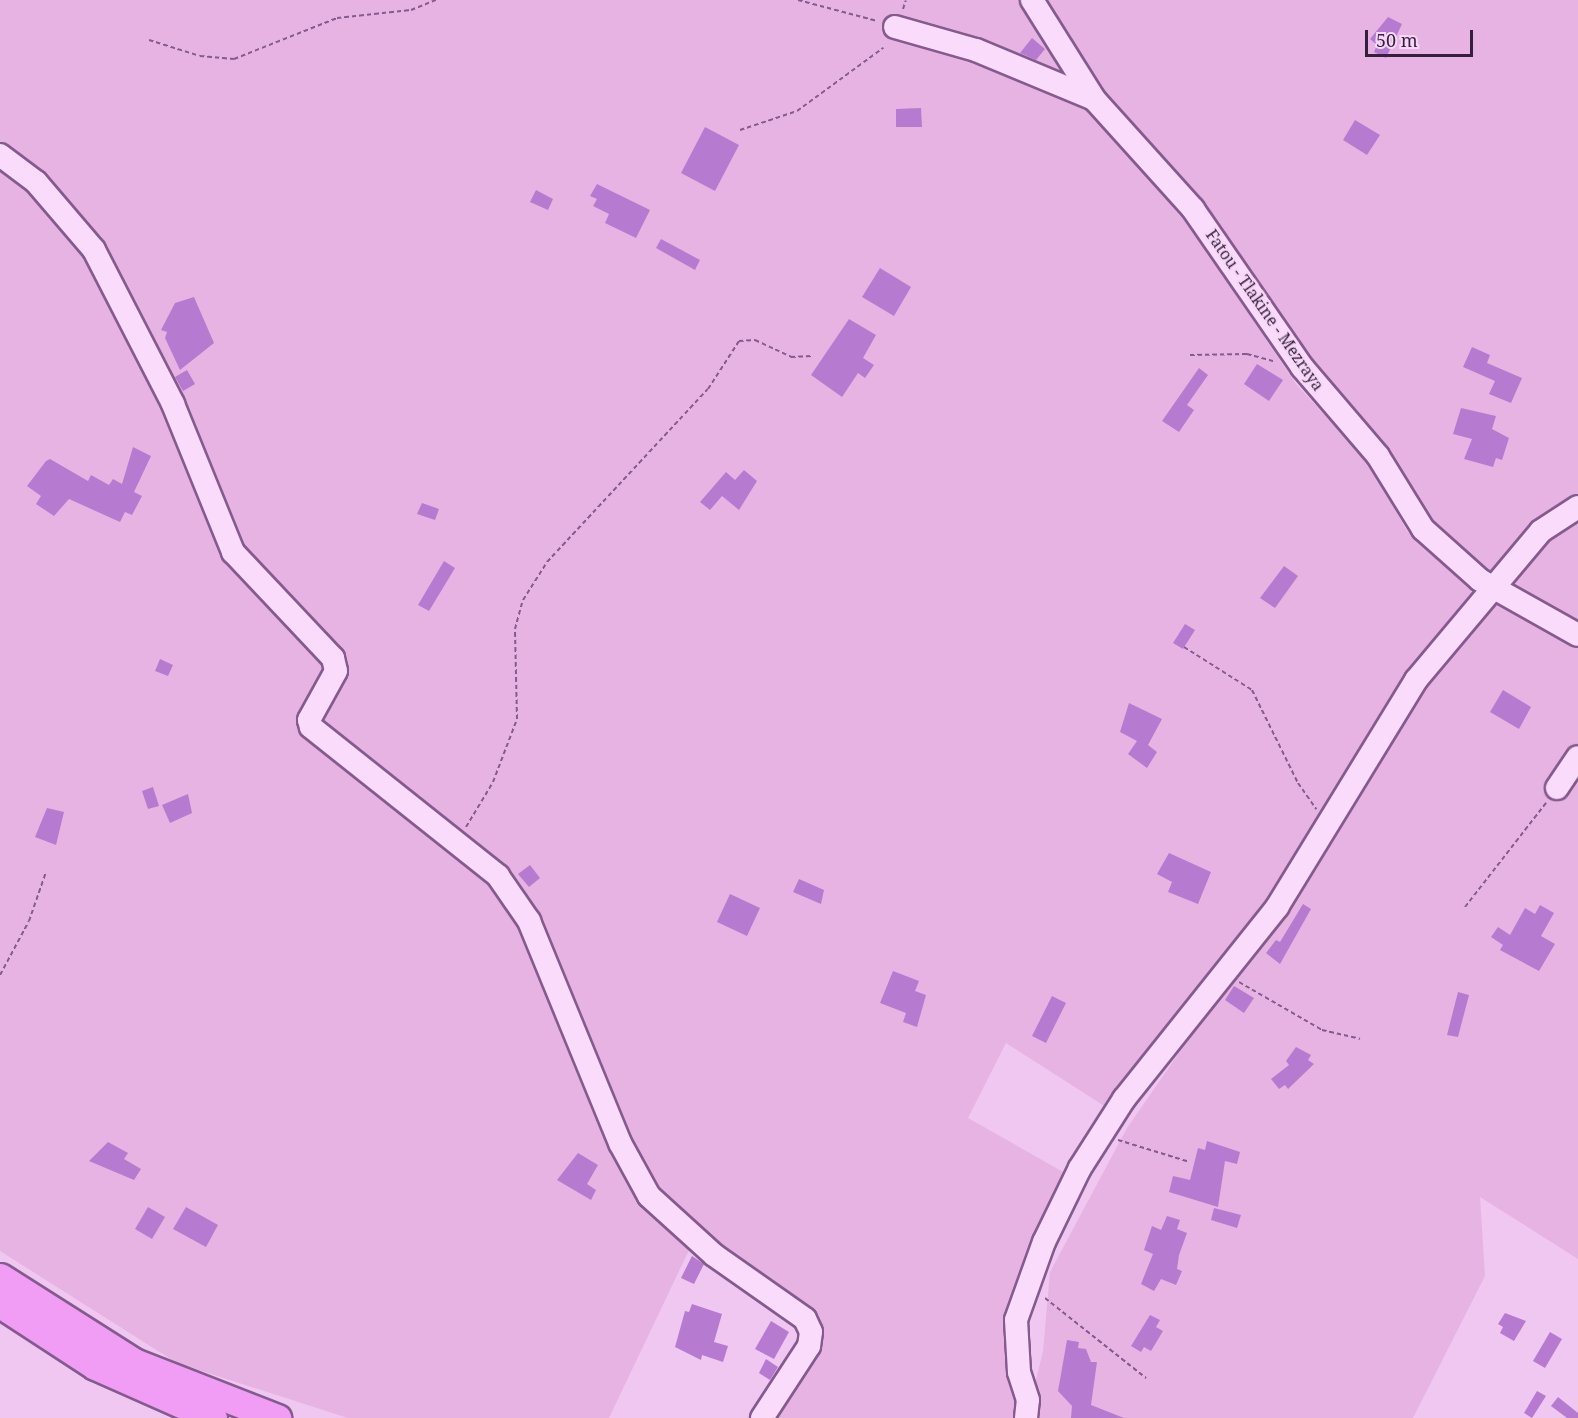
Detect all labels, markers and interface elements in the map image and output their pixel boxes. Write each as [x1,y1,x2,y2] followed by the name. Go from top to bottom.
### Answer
[1368,18,1476,56] scale bar
[1376,28,1418,52] text: 50 m
[1202,226,1328,394] street label: Fatou - Tlakine - Mezraya

